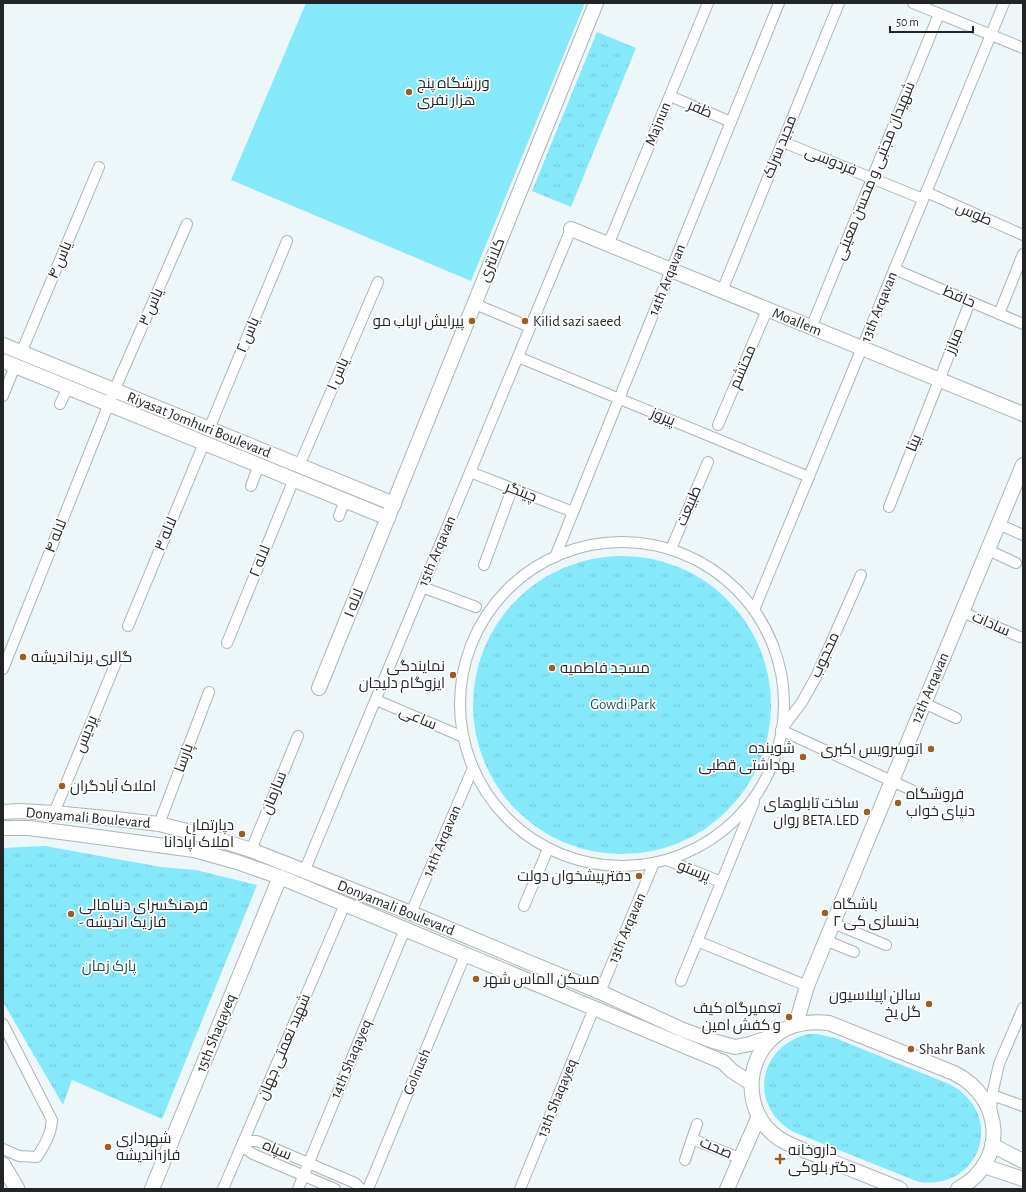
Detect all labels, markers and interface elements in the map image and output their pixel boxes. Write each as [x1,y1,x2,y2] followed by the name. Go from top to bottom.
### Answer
[890,8,973,34] scale bar
[896,16,919,28] text: 50 m
[417,75,490,110] place label: ورزشگاه پنج هزار نفری
[831,79,920,263] street label: شهیدان مجتبی و محسن معینی
[404,87,414,97] marker: ورزشگاه پنج هزار نفری
[684,97,715,122] street label: ظفر
[643,100,673,148] street label: Majnun
[761,113,800,181] street label: مجید سرلک
[802,144,859,180] street label: فردوسی
[953,199,994,230] street label: طوس
[476,236,509,285] street label: کلانتری
[45,239,76,282] street label: یاس ۴
[646,242,688,318] street label: 14th Arqavan
[858,270,900,344] street label: 13th Arqavan
[941,283,977,311] street label: حافظ
[136,286,168,329] street label: یاس ۳
[770,305,824,339] street label: Moallem
[373,313,464,331] place label: پیرایش ارباب مو
[533,314,621,329] place label: Kilid sazi saeed
[234,315,264,356] street label: یاس ۲
[467,316,477,326] marker: پیرایش ارباب مو
[520,316,530,326] marker: Kilid sazi saeed
[942,326,967,357] street label: مبارز
[726,343,761,392] street label: محتشم
[325,356,353,393] street label: یاس ۱
[125,389,273,461] street label: Riyasat Jomhuri Boulevard
[647,405,677,430] street label: پیروز
[904,432,924,454] street label: بیتا
[502,479,539,507] street label: چیتگر
[674,484,704,528] street label: طبیعت
[415,514,459,588] street label: 15th Arqavan
[152,515,180,553] street label: لاله ۳
[43,517,69,555] street label: لاله ۴
[247,543,273,579] street label: لاله ۲
[342,586,366,620] street label: لاله ۱
[970,609,1012,639] street label: سادات
[808,630,843,680] street label: محجوب
[31,649,132,667] place label: گالری برنداندیشه
[908,650,952,726] street label: 12th Arqavan
[18,652,28,662] marker: گالری برنداندیشه
[359,659,445,693] place label: نمایندگی ایزوگام دلیجان
[560,661,650,676] place label: مسجد فاطمیه
[547,663,557,673] marker: مسجد فاطمیه
[448,670,458,680] marker: نمایندگی ایزوگام دلیجان
[590,697,656,712] park label: Gowdi Park
[396,703,439,734] street label: ساعی
[72,713,102,755] street label: پردیس
[698,740,795,775] place label: شوینده بهداشتی قطبی
[172,742,198,775] street label: پارسا
[821,742,923,759] place label: اتوسرویس اکبری
[926,744,936,754] marker: اتوسرویس اکبری
[798,752,808,762] marker: شوینده بهداشتی قطبی
[259,769,291,817] street label: سازمان
[70,778,156,796] place label: املاک آبادگران
[57,781,67,791] marker: املاک آبادگران
[906,786,975,821] place label: فروشگاه دنیای خواب
[764,796,859,830] place label: ساخت تابلوهای روان BETA.LED
[893,798,903,808] marker: فروشگاه دنیای خواب
[420,803,464,879] street label: 14th Arqavan
[25,805,151,831] street label: Donyamali Boulevard
[862,807,872,817] marker: ساخت تابلوهای روان BETA.LED
[164,818,234,852] place label: دپارتمان املاک آپادانا
[237,829,247,839] marker: دپارتمان املاک آپادانا
[675,858,713,886] street label: پرستو
[517,868,631,886] place label: دفترپیشخوان دولت
[634,871,644,881] marker: دفترپیشخوان دولت
[335,878,457,938] street label: Donyamali Boulevard
[605,891,649,965] street label: 13th Arqavan
[833,896,919,931] place label: باشگاه بدنسازی کی ۲
[79,898,208,931] place label: فرهنگسرای دنیامالی - فاز یک اندیشه
[820,908,830,918] marker: باشگاه بدنسازی کی ۲
[66,909,76,919] marker: فرهنگسرای دنیامالی - فاز یک اندیشه
[82,959,136,976] park label: پارک زمان
[483,971,600,989] place label: مسکن الماس شهر
[471,974,481,984] marker: مسکن الماس شهر
[829,988,921,1023] place label: سالن اپیلاسیون گل یخ
[254,991,315,1103] street label: شهید نعمتی جهان
[193,992,239,1074] street label: 15th Shaqayeq
[924,999,934,1009] marker: سالن اپیلاسیون گل یخ
[693,1001,781,1035] place label: تعمیرگاه کیف و کفش امین
[784,1012,794,1022] marker: تعمیرگاه کیف و کفش امین
[328,1017,374,1101] street label: 14th Shaqayeq
[919,1042,985,1057] place label: Shahr Bank
[906,1044,916,1054] marker: Shahr Bank
[401,1047,433,1097] street label: Golnush
[534,1057,580,1139] street label: 13th Shaqayeq
[116,1130,180,1164] place label: شهرداری فاز1اندیشه
[698,1135,734,1161] street label: صحت
[259,1137,294,1165] street label: سپاه
[103,1142,113,1152] marker: شهرداری فاز1اندیشه
[788,1143,856,1177] place label: داروخانه دکتر بلوکی
[775,1154,785,1164] marker: داروخانه دکتر بلوکی

